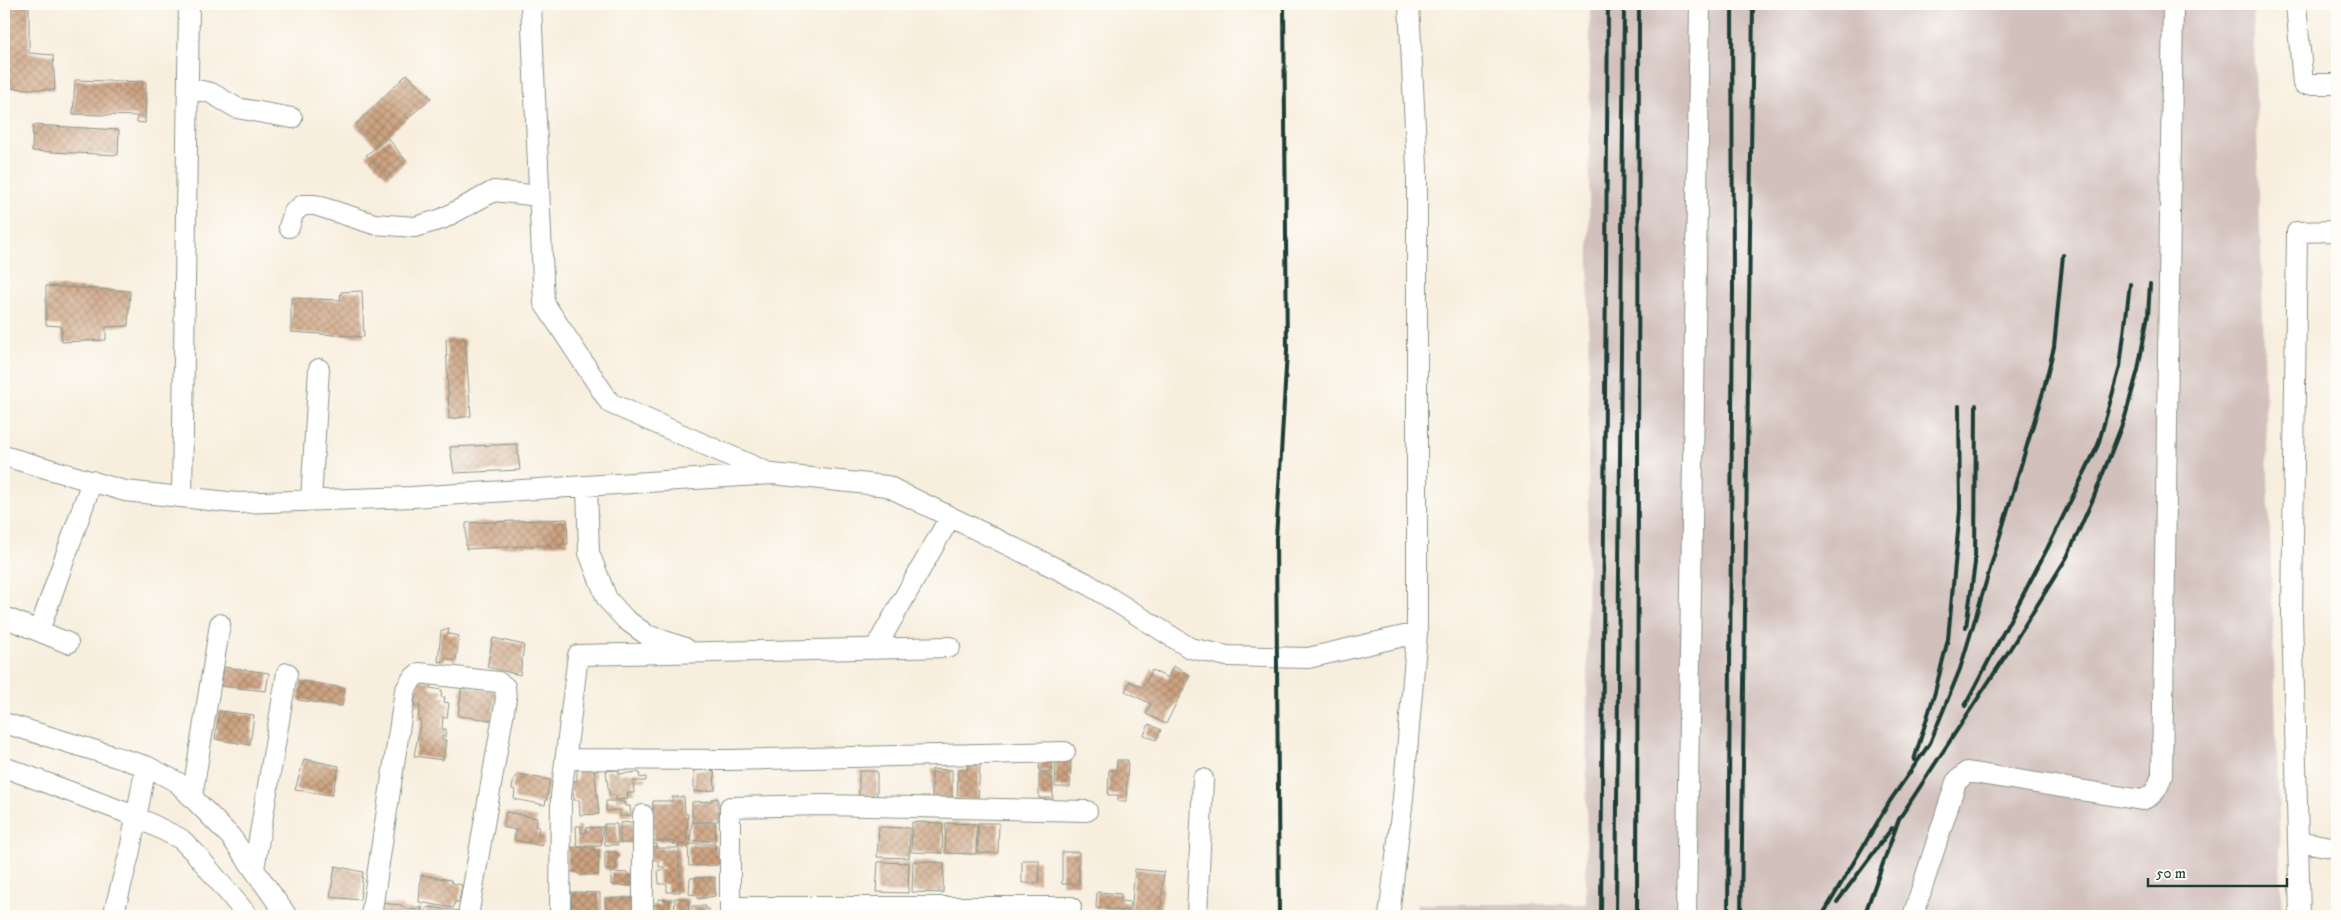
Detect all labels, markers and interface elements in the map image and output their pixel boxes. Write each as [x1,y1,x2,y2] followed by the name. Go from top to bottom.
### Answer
[2148,855,2287,887] scale bar
[2156,864,2186,883] text: 50 m

